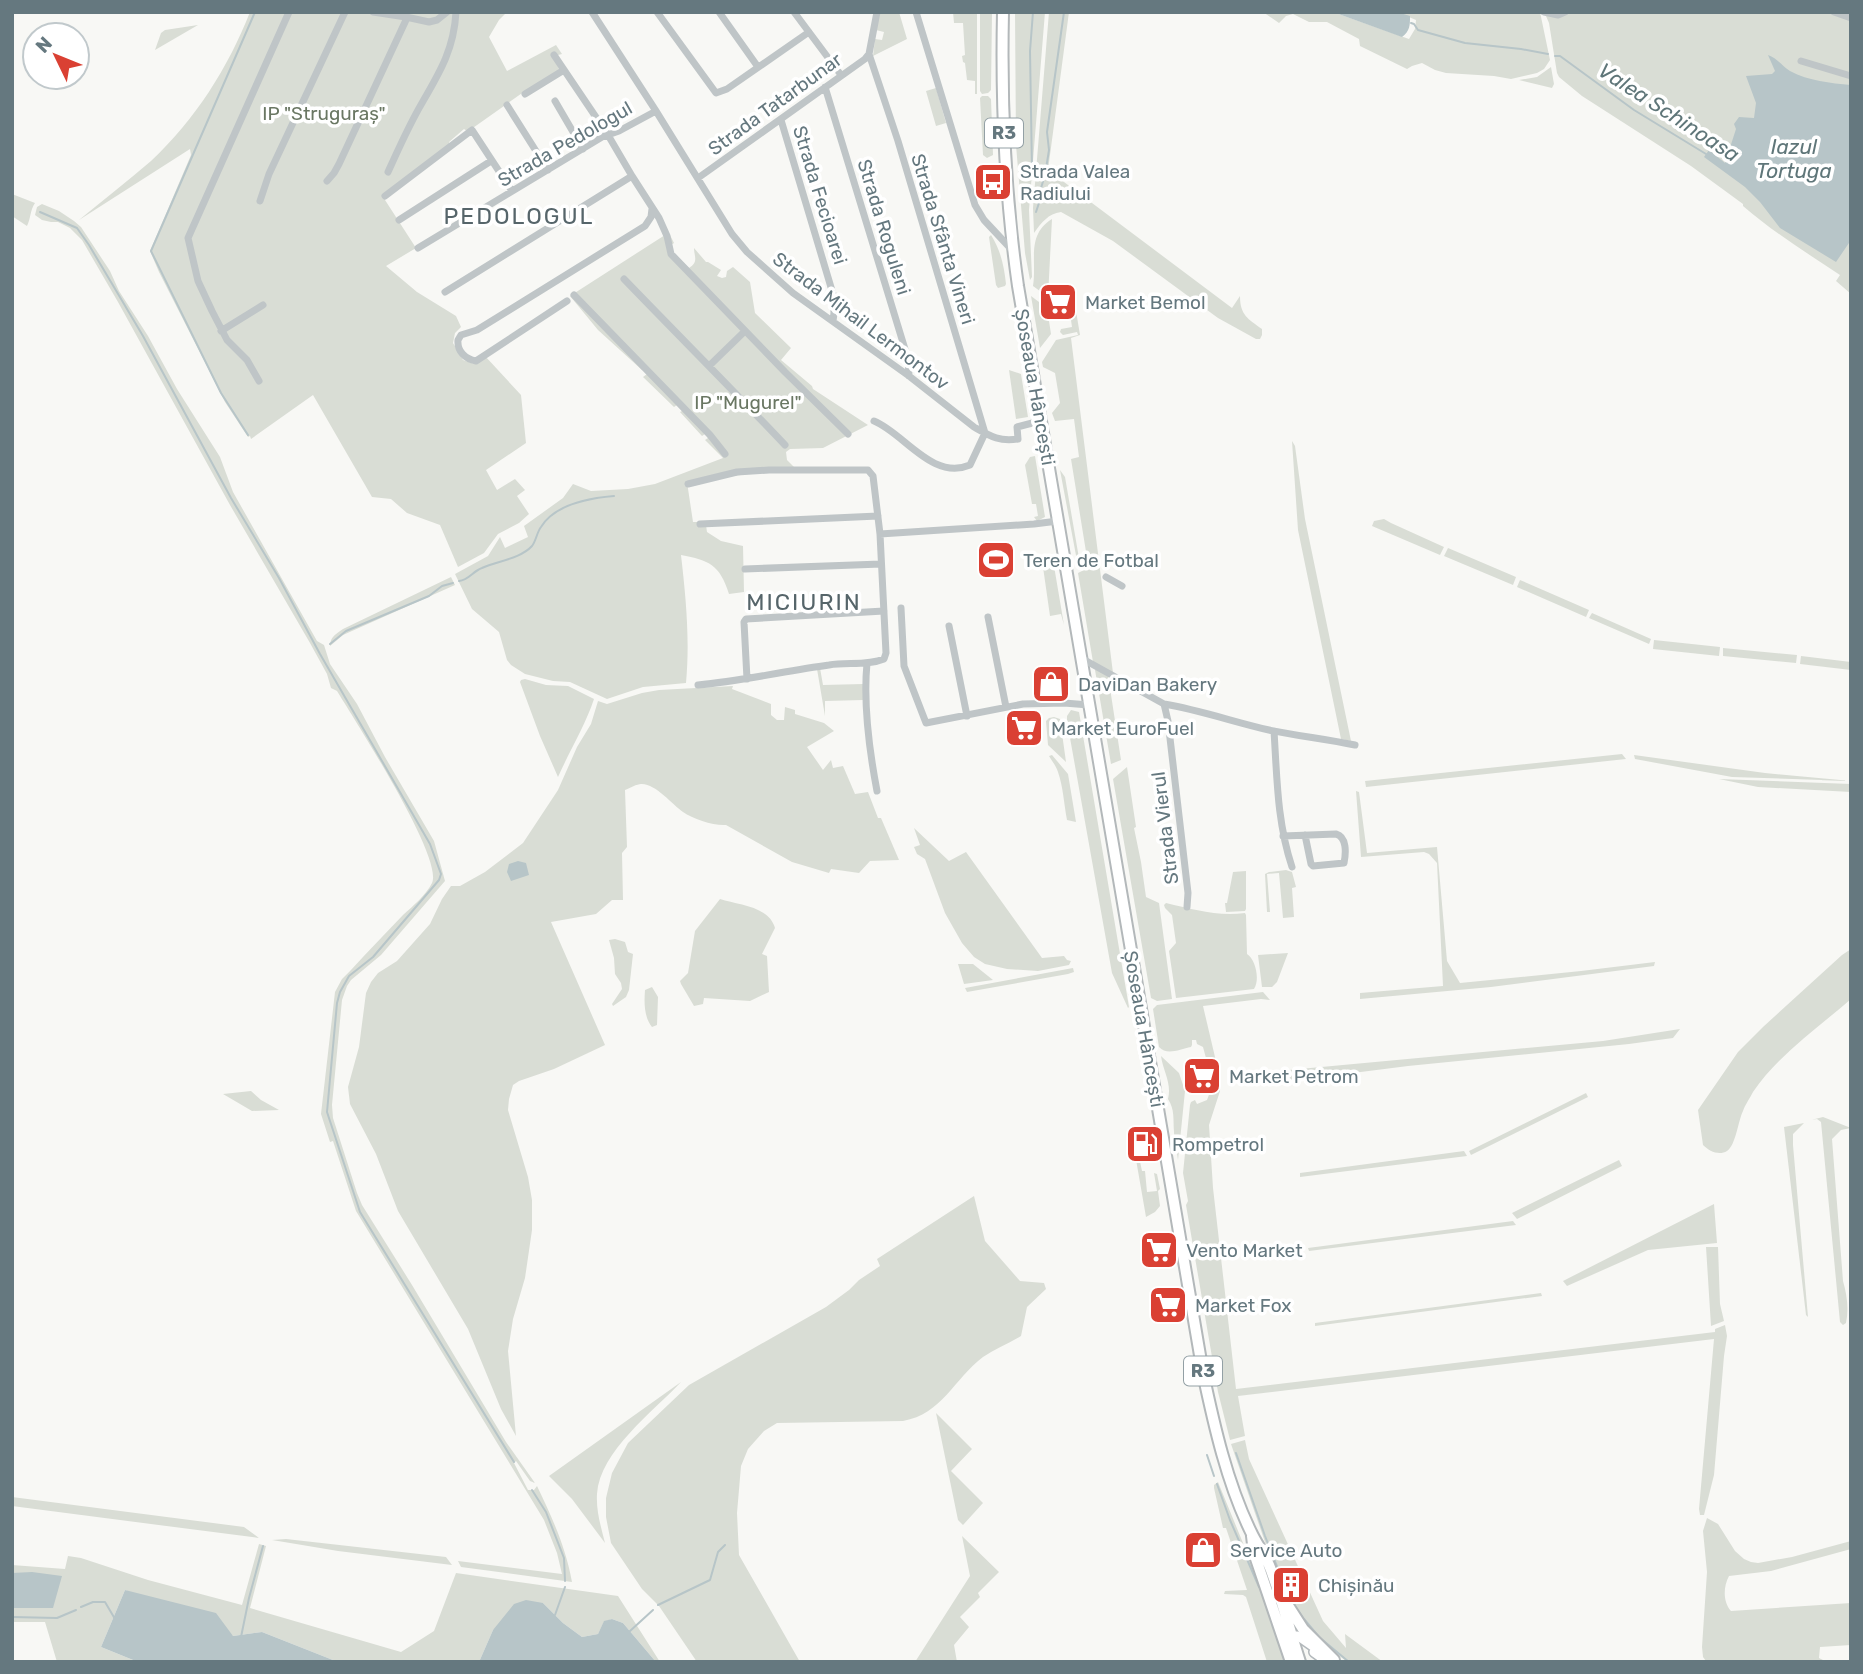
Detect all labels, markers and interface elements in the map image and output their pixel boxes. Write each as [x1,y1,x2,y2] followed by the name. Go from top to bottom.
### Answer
[21,21,91,91] north arrow
[31,32,57,58] text: N
[704,47,847,160] street label: Strada Tatarbunar
[1594,57,1744,167] water label: Valea Schinoasa
[494,96,636,192] street label: Strada Pedologul
[262,102,386,125] park label: IP "Struguraș"
[985,118,1023,148] road number: R3
[788,123,852,267] street label: Strada Fecioarei
[1756,134,1832,183] water label: Iazul Tortuga
[906,151,980,327] street label: Strada Sfânta Vineri
[852,156,916,298] street label: Strada Roguleni
[1020,160,1130,205] place label: Strada Valea Radiului
[972,161,1014,203] bus stop icon: Strada Valea Radiului
[443,202,595,230] district label: PEDOLOGUL
[768,247,954,395] street label: Strada Mihail Lermontov
[1037,281,1079,323] supermarket icon: Market Bemol
[1085,291,1206,314] place label: Market Bemol
[1010,307,1060,467] street label: Șoseaua Hâncești
[694,391,802,414] park label: IP "Mugurel"
[975,539,1017,581] sports icon: Teren de Fotbal
[1023,549,1159,572] place label: Teren de Fotbal
[746,588,862,616] district label: MICIURIN
[1030,663,1072,705] shop icon: DaviDan Bakery
[1078,673,1217,696] place label: DaviDan Bakery
[1003,707,1045,749] supermarket icon: Market EuroFuel
[1051,717,1194,740] place label: Market EuroFuel
[1147,770,1183,886] street label: Strada Vierul
[1119,949,1169,1109] street label: Șoseaua Hâncești
[1181,1055,1223,1097] supermarket icon: Market Petrom
[1229,1065,1359,1088] place label: Market Petrom
[1124,1123,1166,1165] fuel station icon: Rompetrol
[1172,1133,1264,1156] place label: Rompetrol
[1138,1229,1180,1271] supermarket icon: Vento Market
[1186,1239,1303,1262] place label: Vento Market
[1147,1284,1189,1326] supermarket icon: Market Fox
[1195,1294,1292,1317] place label: Market Fox
[1184,1356,1222,1386] road number: R3
[1182,1529,1224,1571] shop icon: Service Auto
[1230,1539,1342,1562] place label: Service Auto
[1270,1564,1312,1606] building icon: Chișinău
[1318,1574,1395,1597] place label: Chișinău

